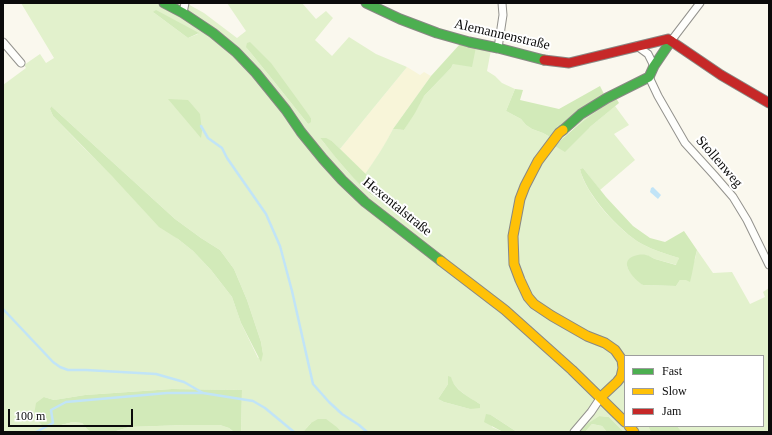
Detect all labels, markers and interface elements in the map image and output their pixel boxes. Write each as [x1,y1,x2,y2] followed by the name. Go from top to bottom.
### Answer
[452,16,552,54] street label: Alemannenstraße
[692,133,746,191] street label: Stollenweg
[359,174,435,240] street label: Hexentalstraße
[624,355,764,427] legend
[662,364,682,378] text: Fast
[662,384,687,398] text: Slow
[10,401,135,427] scale bar
[662,404,681,418] text: Jam
[15,409,45,423] text: 100 m

